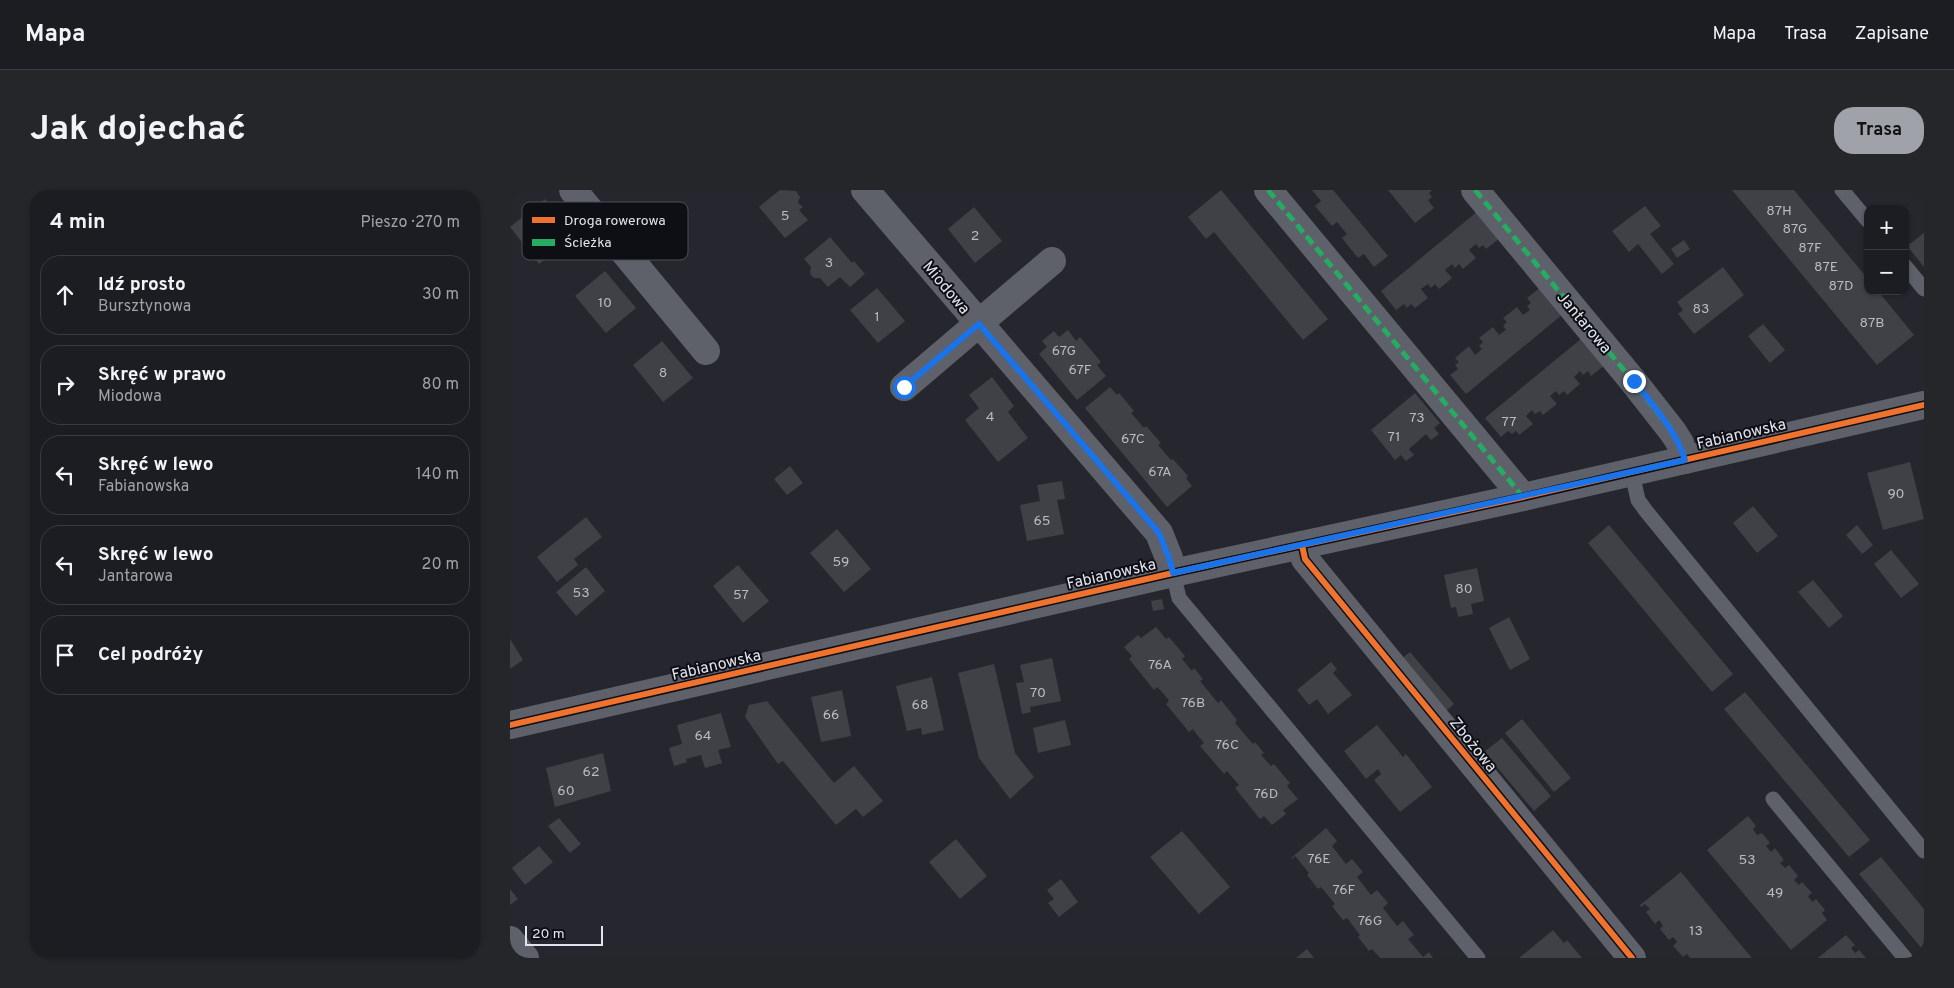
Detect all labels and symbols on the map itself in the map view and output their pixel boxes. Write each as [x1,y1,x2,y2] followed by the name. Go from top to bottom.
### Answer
[522,202,688,260] legend
[1766,203,1792,220] house number: 87H
[781,208,789,225] house number: 5
[564,213,666,230] text: Droga rowerowa
[1783,221,1807,238] house number: 87G
[971,228,979,245] house number: 2
[564,234,612,252] text: Ścieżka
[1798,240,1822,257] house number: 87F
[825,255,833,272] house number: 3
[917,258,974,319] street label: Miodowa
[1814,259,1838,276] house number: 87E
[1828,278,1854,295] house number: 87D
[1552,288,1615,358] street label: Jantarowa
[598,295,612,312] house number: 10
[1693,301,1709,318] house number: 83
[874,309,880,326] house number: 1
[1860,315,1884,332] house number: 87B
[1052,343,1076,360] house number: 67G
[1068,362,1092,379] house number: 67F
[659,365,667,382] house number: 8
[1623,370,1646,393] route end
[893,376,916,399] route start
[986,409,994,426] house number: 4
[1409,410,1425,427] house number: 73
[1501,414,1517,431] house number: 77
[1695,415,1788,455] street label: Fabianowska
[1388,429,1400,446] house number: 71
[1121,431,1145,448] house number: 67C
[1148,464,1172,481] house number: 67A
[1887,486,1905,503] house number: 90
[1033,513,1051,530] house number: 65
[833,554,849,571] house number: 59
[1065,555,1158,595] street label: Fabianowska
[1455,581,1473,598] house number: 80
[572,585,590,602] house number: 53
[733,587,749,604] house number: 57
[670,646,763,686] street label: Fabianowska
[1148,657,1172,674] house number: 76A
[1030,685,1046,702] house number: 70
[1181,695,1205,712] house number: 76B
[912,697,928,714] house number: 68
[823,707,839,724] house number: 66
[1444,714,1501,777] street label: Zbożowa
[694,728,712,745] house number: 64
[1215,737,1239,754] house number: 76C
[583,764,599,781] house number: 62
[557,783,575,800] house number: 60
[1254,786,1278,803] house number: 76D
[1307,851,1331,868] house number: 76E
[1738,852,1756,869] house number: 53
[1333,882,1356,899] house number: 76F
[1767,885,1783,902] house number: 49
[1358,913,1382,930] house number: 76G
[525,923,602,946] scale bar
[1689,923,1703,940] house number: 13

